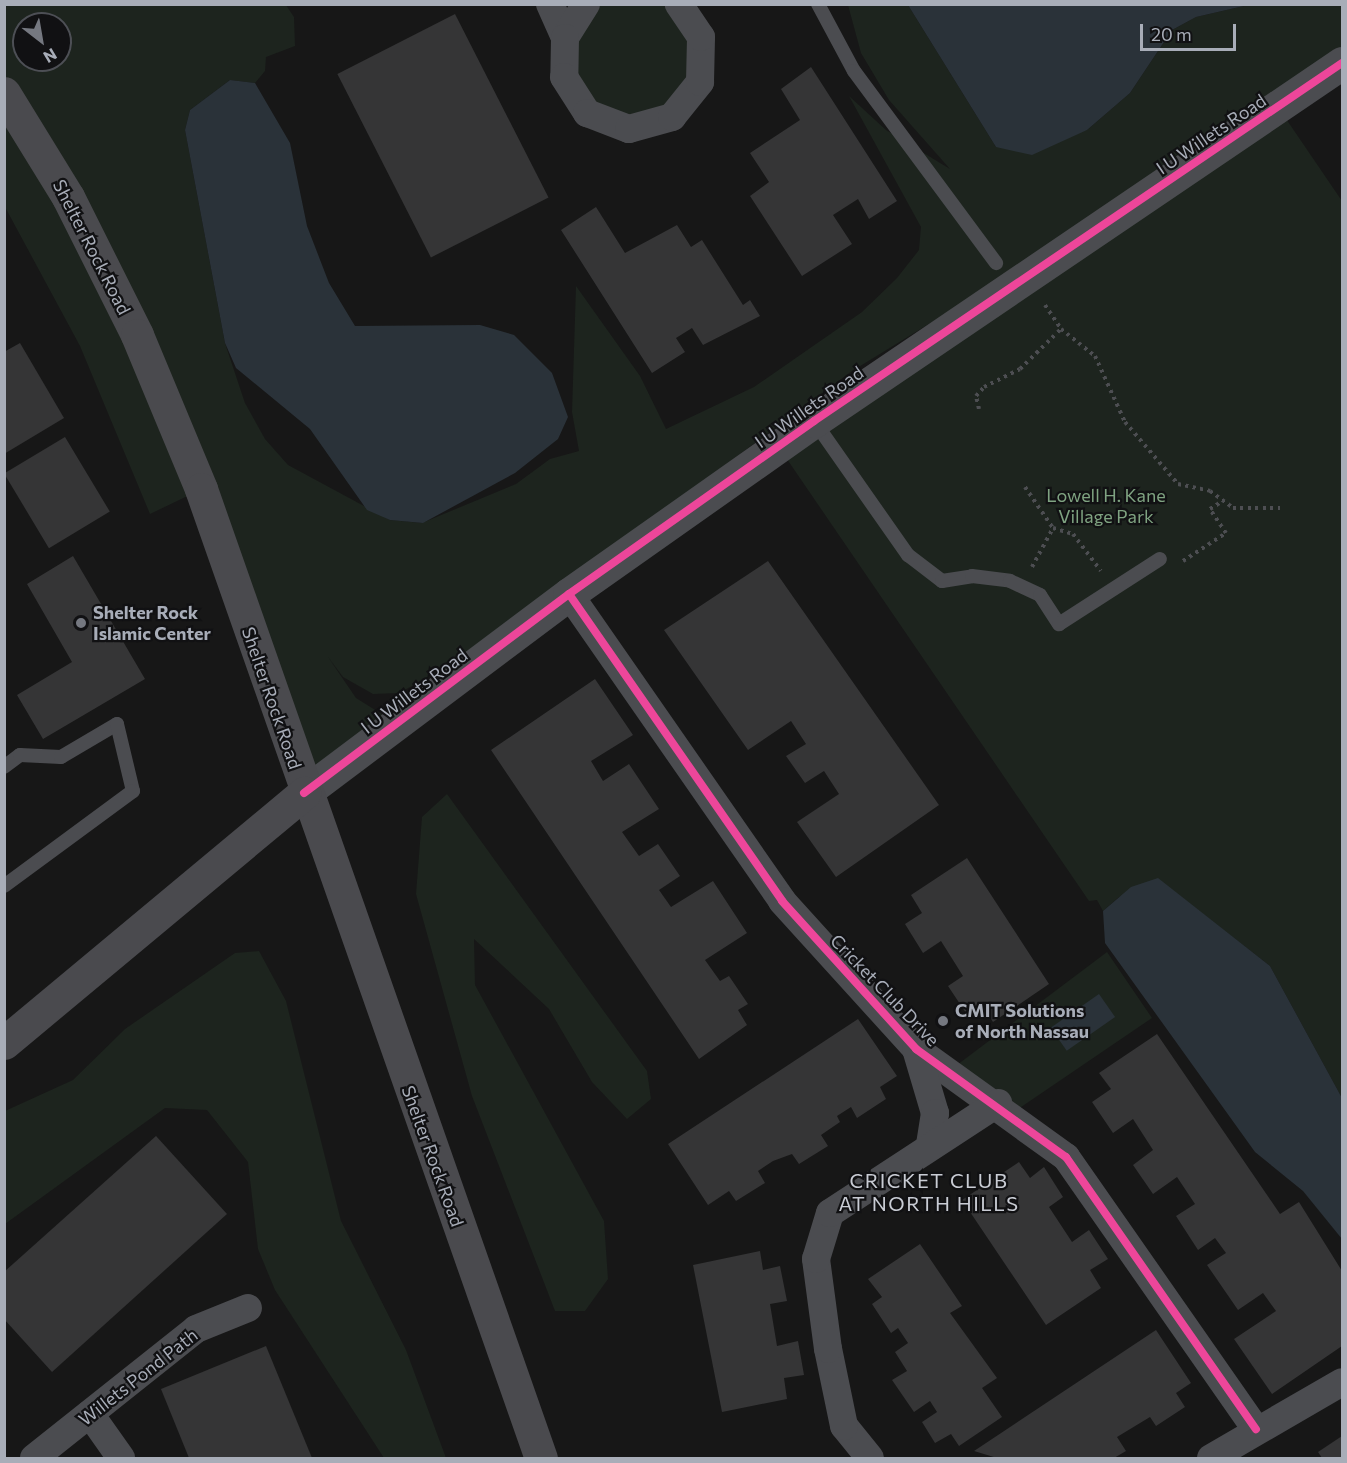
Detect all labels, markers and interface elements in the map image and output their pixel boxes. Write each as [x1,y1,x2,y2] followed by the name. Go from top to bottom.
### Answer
[12,12,72,72] north arrow
[1143,12,1239,50] scale bar
[1151,23,1192,45] text: 20 m
[40,45,61,67] text: N
[1152,89,1270,179] street label: I U Willets Road
[49,176,135,318] street label: Shelter Rock Road
[751,362,867,452] street label: I U Willets Road
[1046,485,1166,528] park label: Lowell H. Kane Village Park
[93,602,211,644] place label: Shelter Rock Islamic Center
[74,616,88,630] marker: Shelter Rock Islamic Center
[238,624,306,772] street label: Shelter Rock Road
[357,644,471,738] street label: I U Willets Road
[826,930,944,1050] street label: Cricket Club Drive
[955,1000,1089,1042] place label: CMIT Solutions of North Nassau
[936,1014,950,1028] marker: CMIT Solutions of North Nassau
[397,1082,469,1230] street label: Shelter Rock Road
[839,1169,1019,1216] district label: CRICKET CLUB AT NORTH HILLS
[74,1324,202,1430] street label: Willets Pond Path

